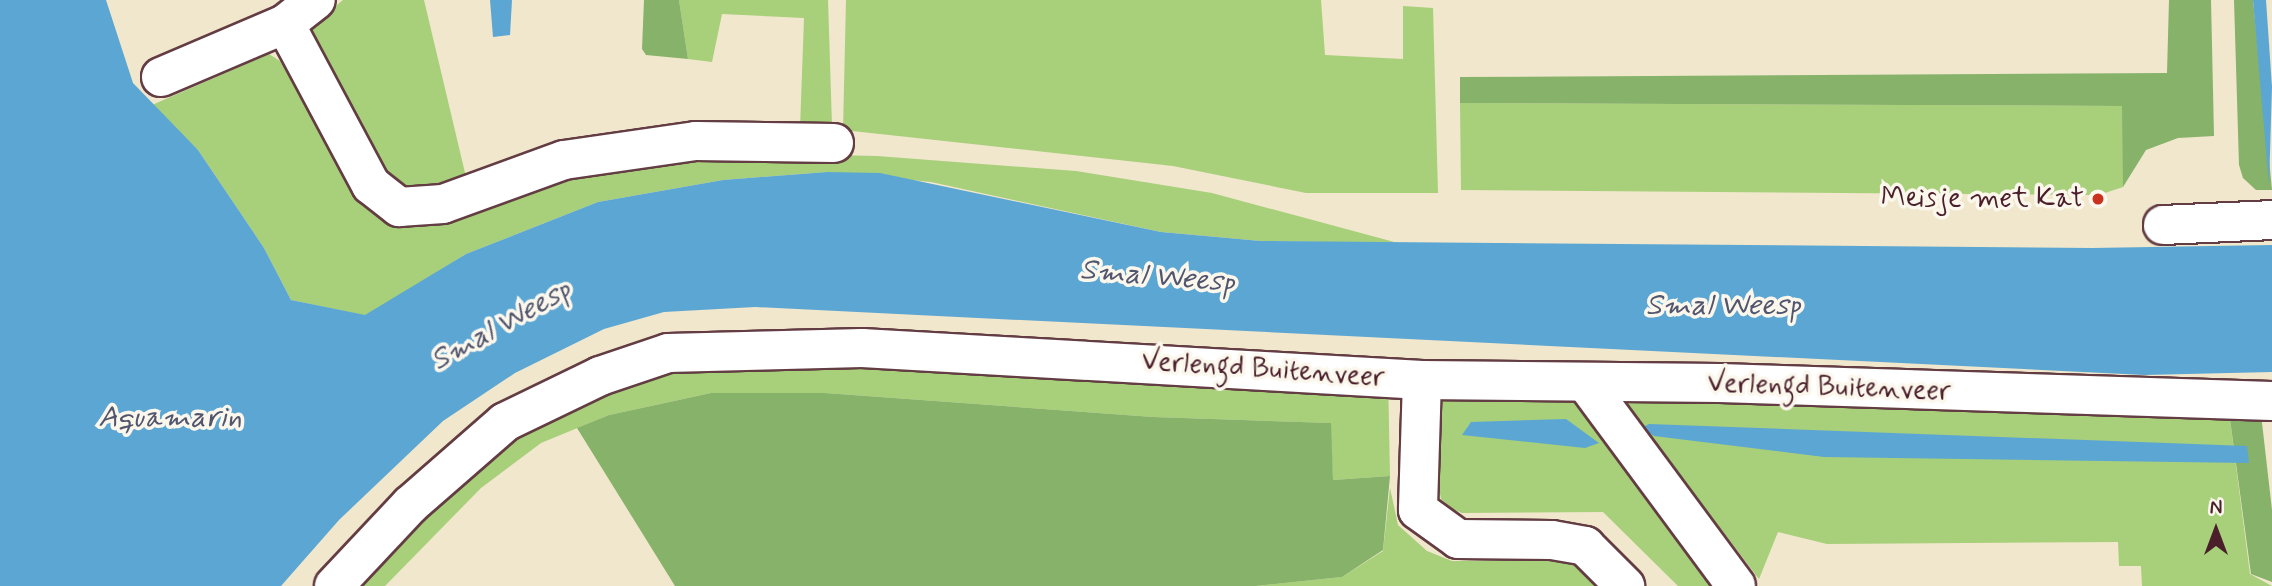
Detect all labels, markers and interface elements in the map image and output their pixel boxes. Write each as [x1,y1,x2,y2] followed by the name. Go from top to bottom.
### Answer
[1898,182,2084,216] place label: Meisje met Kat
[2090,191,2106,207] marker: Meisje met Kat
[1079,252,1235,302] water label: Smal Weesp
[425,273,577,379] water label: Smal Weesp
[1646,288,1800,324] water label: Smal Weesp
[1140,345,1386,395] street label: Verlengd Buitenveer
[1707,367,1951,409] street label: Verlengd Buitenveer
[98,400,242,436] water label: Aquamarin
[2181,495,2251,565] north arrow
[2210,496,2222,521] text: N

